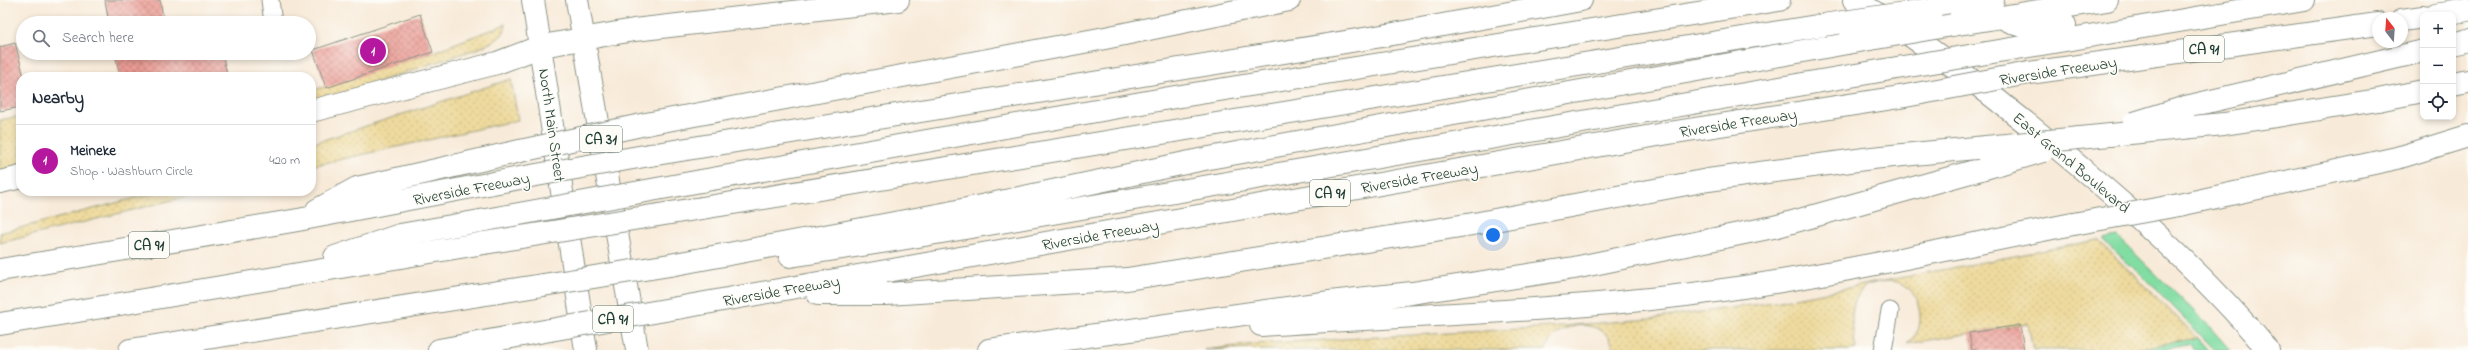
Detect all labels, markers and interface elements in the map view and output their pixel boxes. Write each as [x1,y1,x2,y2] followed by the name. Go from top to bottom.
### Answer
[2372,12,2408,48] north arrow
[2420,12,2456,120] map controls
[2420,12,2456,48] button: +
[16,16,316,60] search box
[30,27,52,49] icon: search
[62,27,134,49] text: Search here
[360,36,386,66] pin: 1
[2184,36,2224,62] road number: CA 91
[2420,48,2456,84] button: −
[1998,51,2119,93] street label: Riverside Freeway
[531,67,571,184] street label: North Main Street
[2420,84,2456,120] button: locate
[32,86,84,111] text: Nearby
[1678,103,1799,145] street label: Riverside Freeway
[2007,107,2135,220] street label: East Grand Boulevard
[580,126,622,152] road number: CA 31
[70,140,116,162] text: Meineke
[43,151,47,170] text: 1
[269,151,300,170] text: 420 m
[1359,157,1480,201] street label: Riverside Freeway
[70,162,193,181] text: Shop · Washburn Circle
[411,167,532,213] street label: Riverside Freeway
[1310,180,1350,206] road number: CA 91
[1040,214,1161,258] street label: Riverside Freeway
[1483,225,1503,245] your location
[129,232,169,258] road number: CA 91
[721,270,842,314] street label: Riverside Freeway
[593,306,633,332] road number: CA 91

